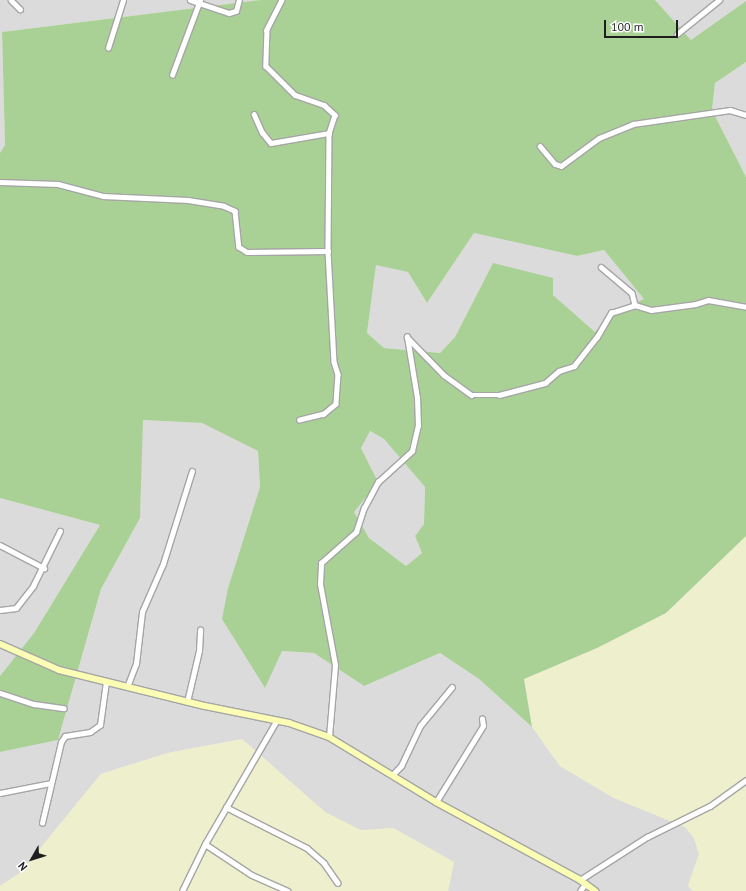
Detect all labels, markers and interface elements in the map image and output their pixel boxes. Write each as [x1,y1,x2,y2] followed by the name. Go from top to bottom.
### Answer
[606,12,680,38] scale bar
[611,19,644,34] text: 100 m
[12,839,52,879] north arrow
[15,859,30,874] text: N

